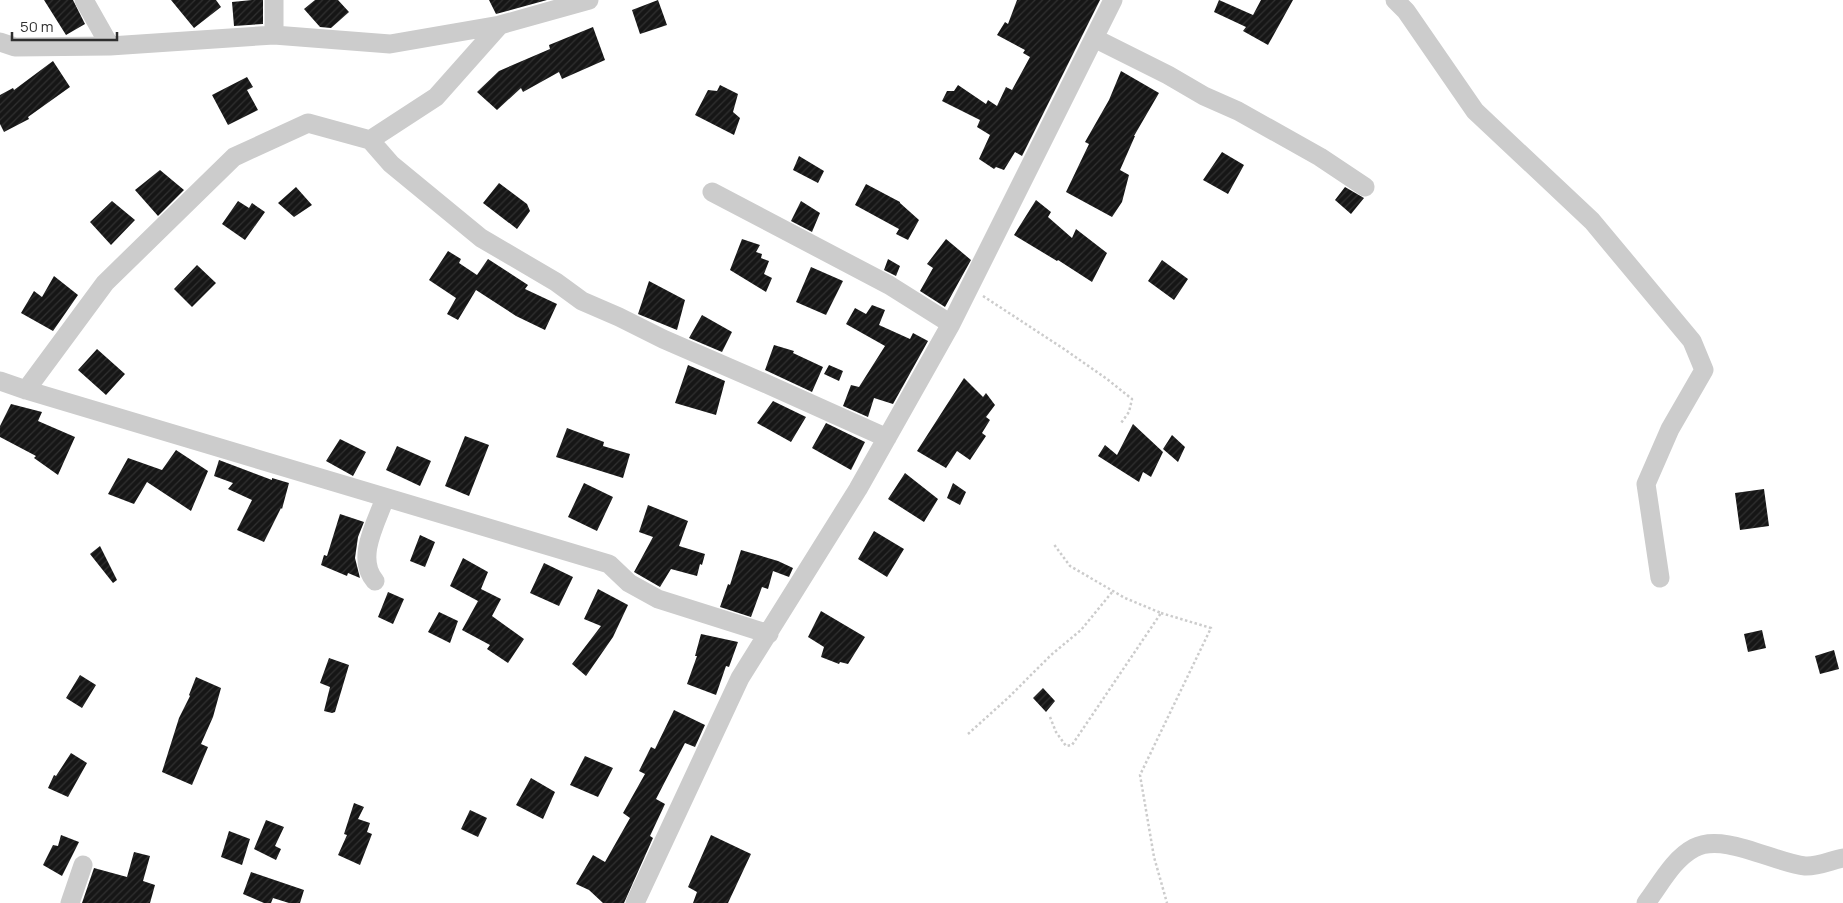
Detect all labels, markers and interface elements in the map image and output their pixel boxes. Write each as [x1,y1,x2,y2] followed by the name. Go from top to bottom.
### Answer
[12,10,118,42] scale bar
[20,16,54,37] text: 50 m

